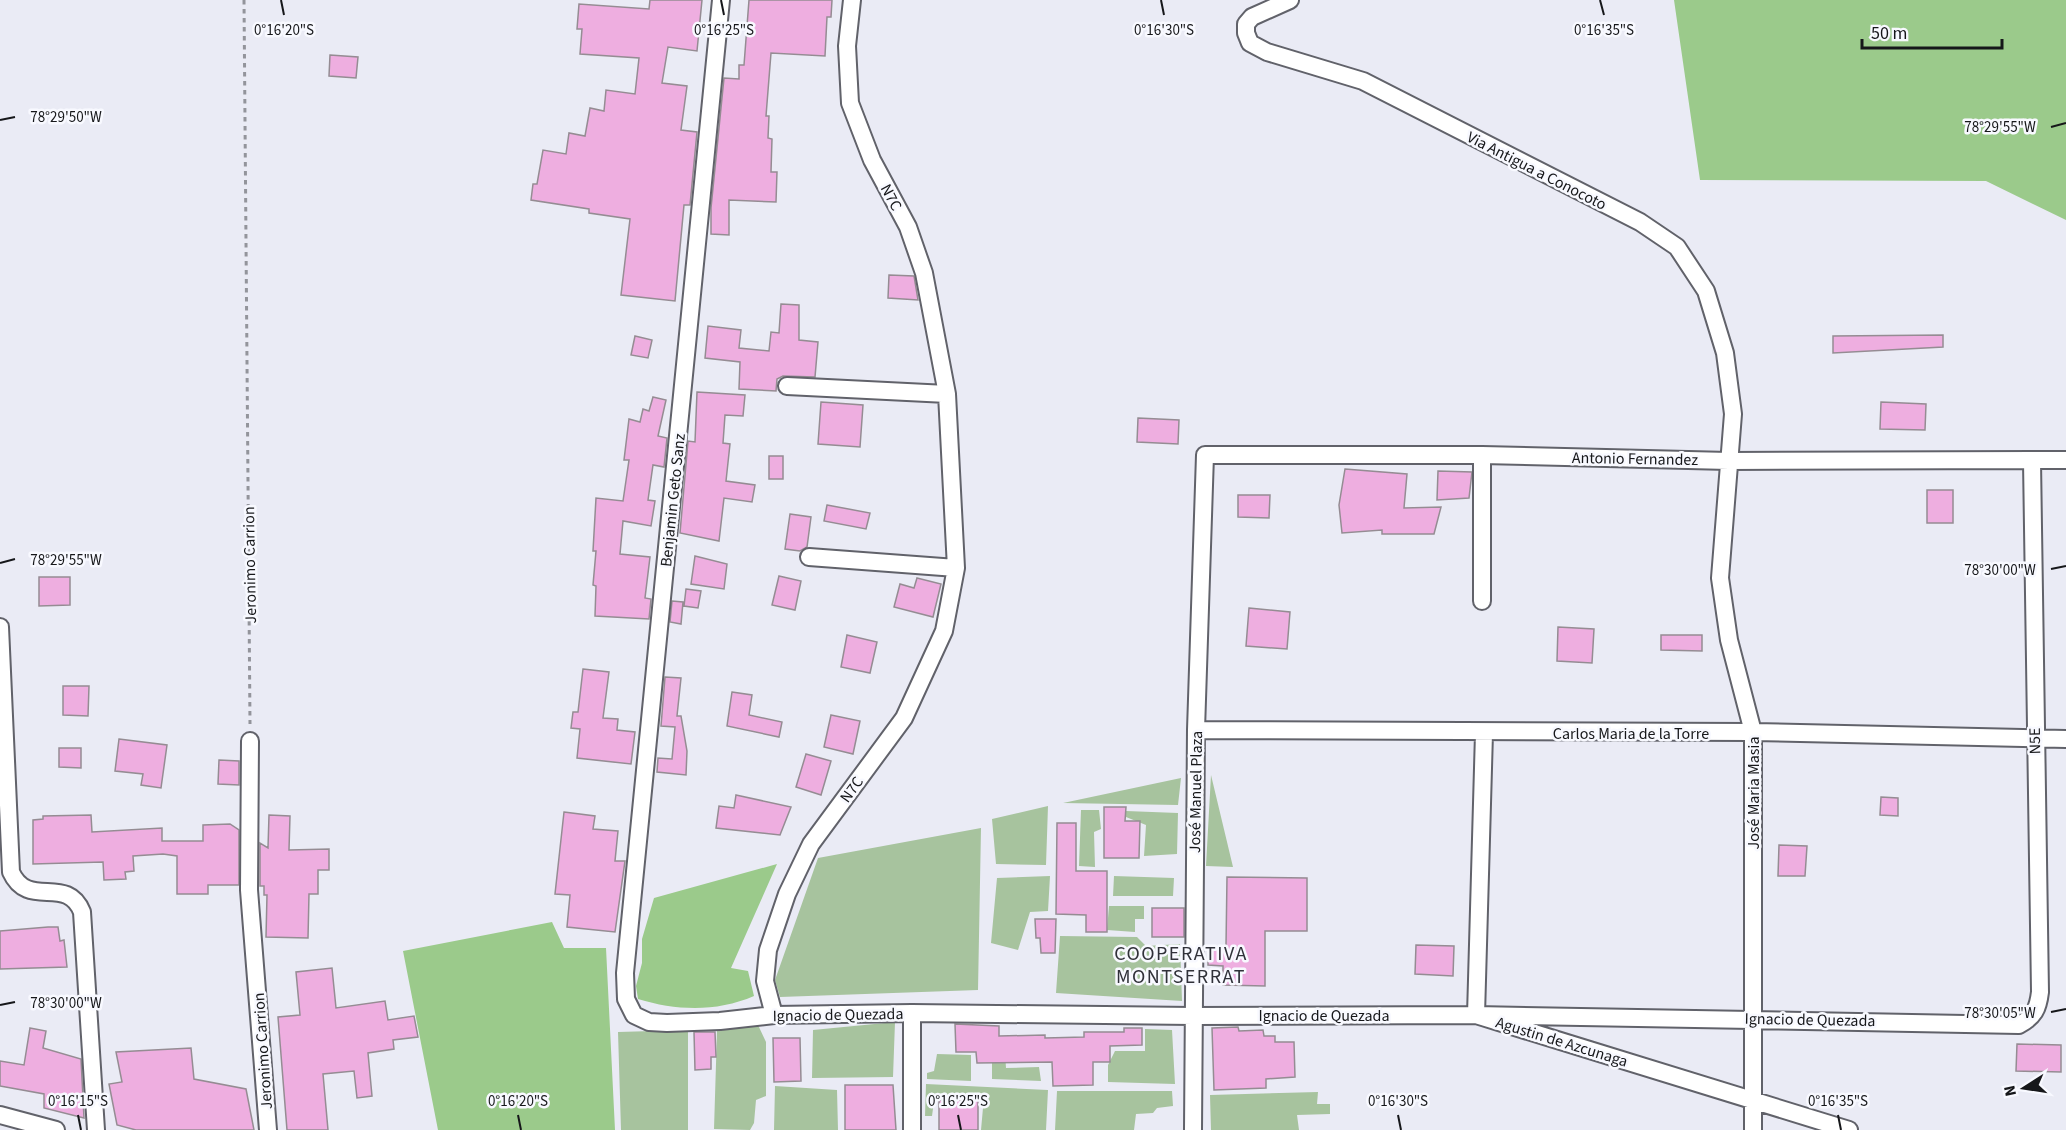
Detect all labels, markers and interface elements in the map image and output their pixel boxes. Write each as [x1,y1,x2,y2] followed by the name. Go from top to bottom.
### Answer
[1862,12,2002,50] scale bar
[254,20,314,41] text: 0°16'20"S
[694,20,754,41] text: 0°16'25"S
[1134,20,1194,41] text: 0°16'30"S
[1574,20,1634,41] text: 0°16'35"S
[1871,21,1907,46] text: 50 m
[30,107,102,128] text: 78°29'50"W
[1964,117,2036,138] text: 78°29'55"W
[1463,126,1610,216] street label: Via Antigua a Conocoto
[875,180,907,215] street label: N7C
[655,432,691,568] street label: Benjamin Geto Sanz
[1572,447,1698,471] street label: Antonio Fernandez
[238,506,262,624] street label: Jeronimo Carrion
[30,550,102,571] text: 78°29'55"W
[1964,560,2036,581] text: 78°30'00"W
[1553,723,1709,745] street label: Carlos Maria de la Torre
[2024,727,2046,755] street label: N5E
[1184,731,1208,853] street label: José Manuel Plaza
[1743,737,1765,850] street label: José Maria Masia
[835,772,869,807] street label: N7C
[1114,940,1248,991] district label: COOPERATIVA MONTSERRAT
[248,992,278,1110] street label: Jeronimo Carrion
[30,993,102,1014] text: 78°30'00"W
[772,1003,904,1027] street label: Ignacio de Quezada
[1964,1003,2036,1024] text: 78°30'05"W
[1259,1005,1389,1027] street label: Ignacio de Quezada
[1744,1008,1876,1032] street label: Ignacio de Quezada
[1493,1011,1631,1073] street label: Agustin de Azcunaga
[1994,1058,2054,1118] north arrow
[1998,1083,2022,1098] text: N
[48,1091,108,1112] text: 0°16'15"S
[488,1091,548,1112] text: 0°16'20"S
[928,1091,988,1112] text: 0°16'25"S
[1368,1091,1428,1112] text: 0°16'30"S
[1808,1091,1868,1112] text: 0°16'35"S

